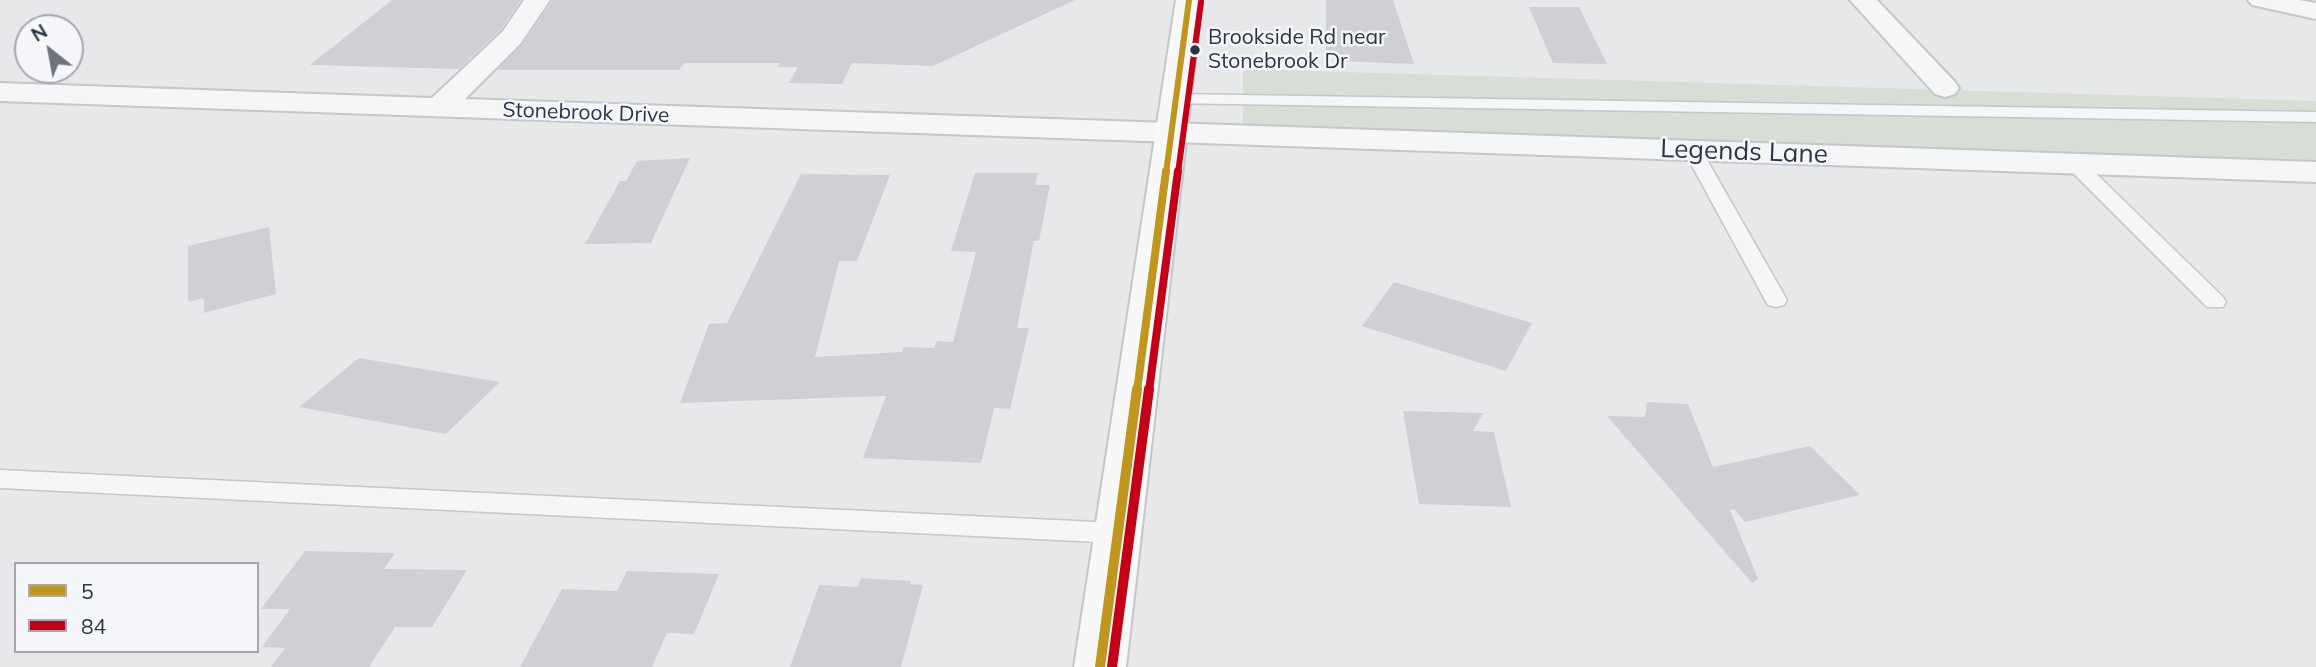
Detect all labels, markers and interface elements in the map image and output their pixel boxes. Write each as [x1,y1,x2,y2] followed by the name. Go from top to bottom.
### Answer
[14,14,84,84] north arrow
[27,19,52,47] text: N
[1208,25,1386,75] place label: Brookside Rd near Stonebrook Dr
[1188,43,1202,57] marker: Brookside Rd near Stonebrook Dr
[502,97,670,129] street label: Stonebrook Drive
[1660,133,1828,171] street label: Legends Lane
[14,562,259,653] legend
[81,578,94,604] text: 5
[81,613,106,639] text: 84

